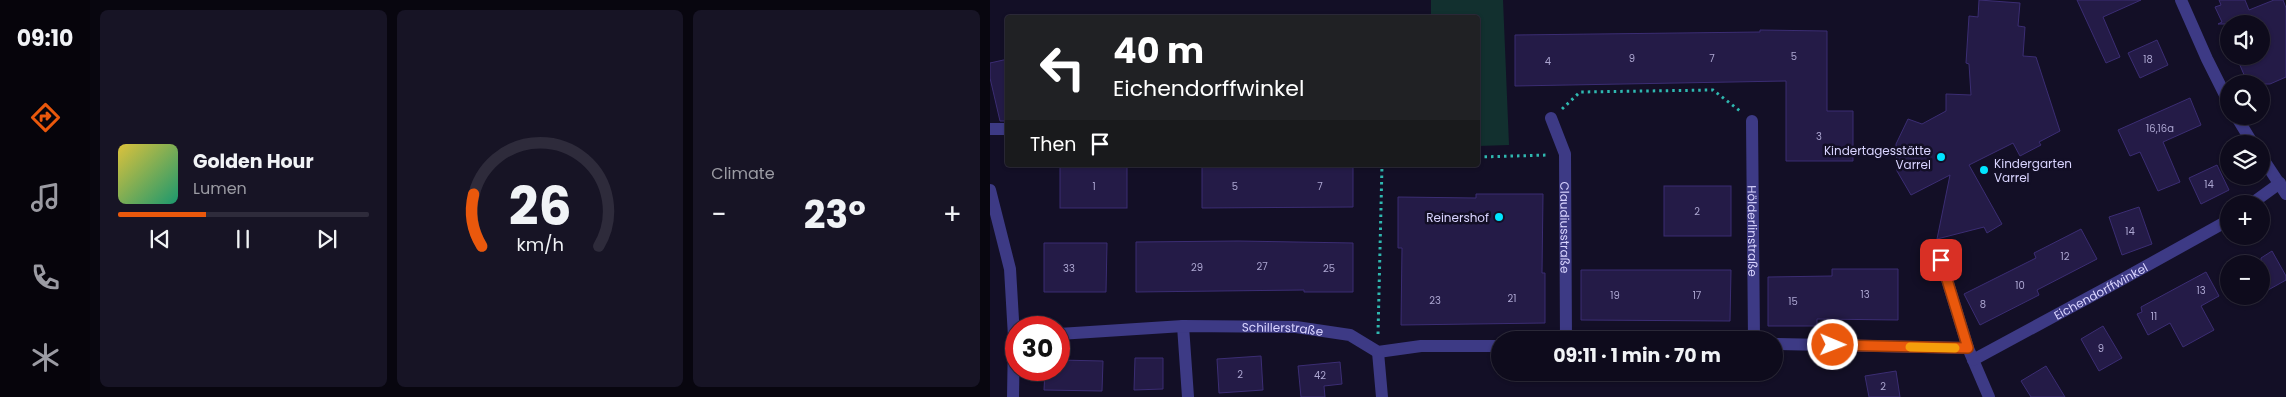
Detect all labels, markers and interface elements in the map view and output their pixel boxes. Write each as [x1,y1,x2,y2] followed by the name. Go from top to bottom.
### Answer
[2220,15,2270,305] map controls
[2220,15,2270,65] button: sound
[17,23,73,54] text: 09:10
[1113,26,1204,75] text: 40 m
[1030,35,1095,100] icon: left
[1791,49,1797,64] house number: 5
[1629,51,1635,66] house number: 9
[1709,51,1715,66] house number: 7
[2143,52,2153,67] house number: 18
[1545,54,1551,69] house number: 4
[1113,73,1304,104] text: Eichendorffwinkel
[2220,75,2270,125] button: search
[28,100,63,135] icon: directions
[2146,121,2174,136] house number: 16,16a
[1816,129,1822,144] house number: 3
[1086,130,1114,158] icon: arrive
[1030,131,1076,158] text: Then
[2220,135,2270,185] button: layers
[1824,142,1931,173] place label: Kindertagesstätte Varrel
[193,148,314,175] text: Golden Hour
[1935,151,1947,163] marker: Kindertagesstätte Varrel
[1994,155,2072,186] place label: Kindergarten Varrel
[711,162,775,185] text: Climate
[1978,164,1990,176] marker: Kindergarten Varrel
[509,170,571,243] text: 26
[193,177,247,200] text: Lumen
[2204,177,2214,192] house number: 14
[1092,179,1096,194] house number: 1
[1232,179,1238,194] house number: 5
[1317,179,1323,194] house number: 7
[28,180,63,215] icon: music
[1557,181,1574,273] street label: Claudiusstraße
[1744,185,1762,277] street label: Hölderlinstraße
[804,188,866,241] text: 23°
[711,195,727,234] text: −
[943,195,962,234] text: +
[2220,195,2270,245] button: +
[1694,204,1700,219] house number: 2
[1426,209,1489,226] place label: Reinershof
[1493,211,1505,223] marker: Reinershof
[2125,224,2135,239] house number: 14
[146,225,174,253] icon: previous
[229,225,257,253] icon: pause
[313,225,341,253] icon: next
[516,232,564,257] text: km/h
[1920,239,1962,281] pin
[1927,246,1955,274] icon: arrive
[2061,249,2070,264] house number: 12
[2220,255,2270,305] button: −
[2051,258,2151,323] street label: Eichendorffwinkel
[1256,259,1268,274] house number: 27
[28,260,63,295] icon: phone
[1191,260,1203,275] house number: 29
[1063,261,1075,276] house number: 33
[1323,261,1335,276] house number: 25
[2015,278,2025,293] house number: 10
[2196,283,2206,298] house number: 13
[1860,287,1870,302] house number: 13
[1610,288,1620,303] house number: 19
[1693,288,1702,303] house number: 17
[1508,291,1516,306] house number: 21
[1429,293,1441,308] house number: 23
[1788,294,1798,309] house number: 15
[1980,297,1986,312] house number: 8
[2151,309,2157,324] house number: 11
[1005,316,1070,381] speed limit sign: 30
[1242,318,1325,339] street label: Schillerstraße
[1806,318,1858,370] position arrow
[28,340,63,375] icon: climate
[2098,341,2104,356] house number: 9
[1553,342,1721,369] text: 09:11 · 1 min · 70 m
[1237,367,1243,382] house number: 2
[1314,368,1326,383] house number: 42
[1880,379,1886,394] house number: 2

